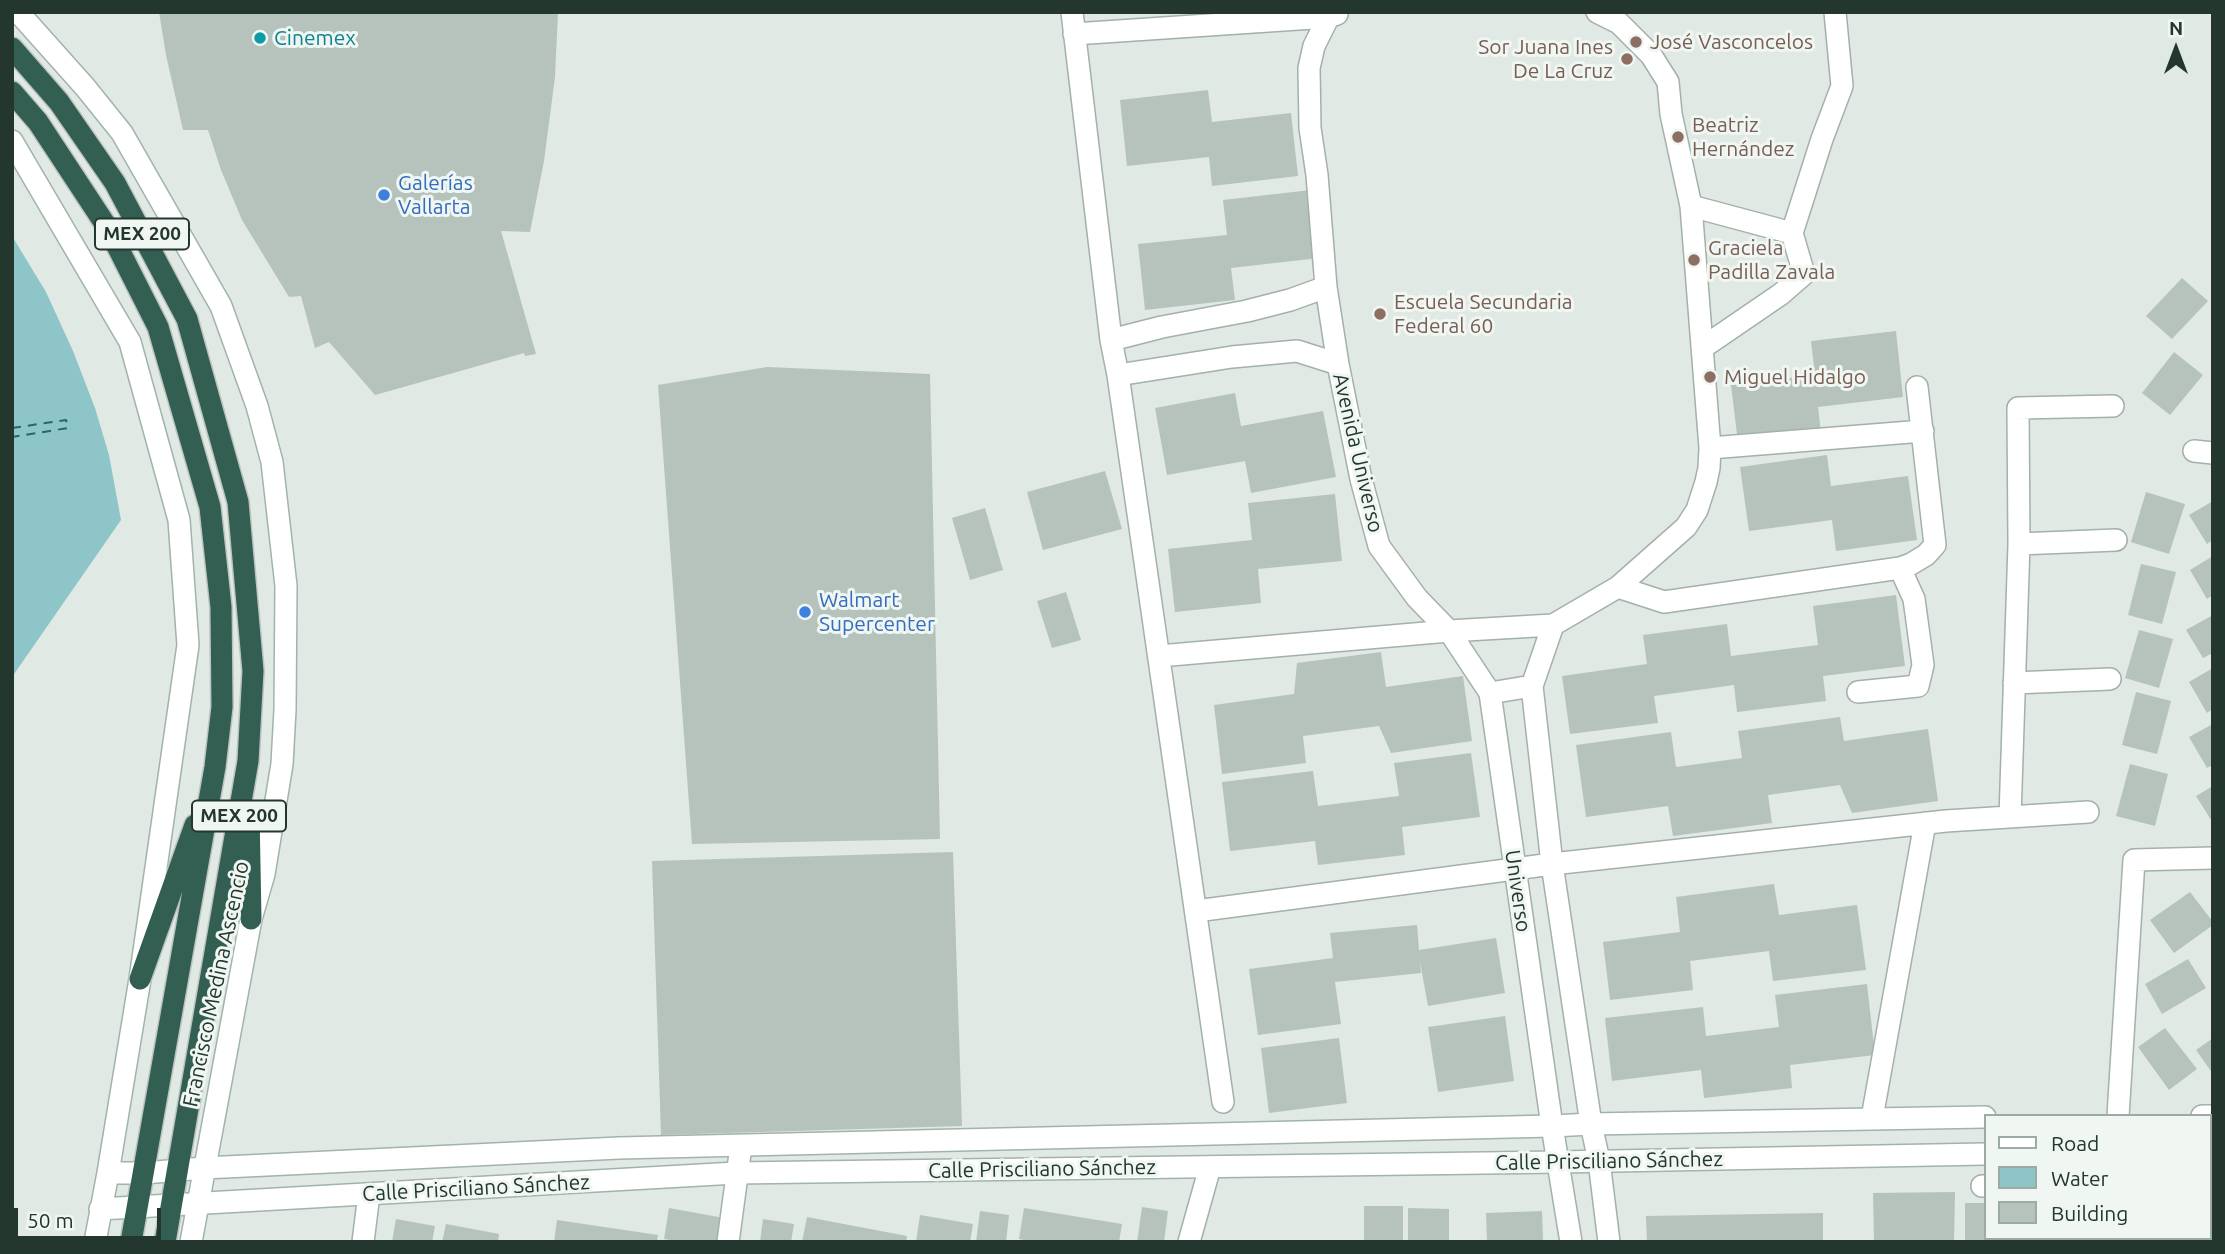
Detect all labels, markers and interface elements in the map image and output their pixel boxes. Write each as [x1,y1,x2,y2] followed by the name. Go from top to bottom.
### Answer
[2141,14,2211,84] north arrow
[2169,17,2183,39] text: N
[274,25,356,51] place label: Cinemex
[1650,29,1813,55] place label: José Vasconcelos
[252,30,268,46] marker: Cinemex
[1478,34,1613,84] place label: Sor Juana Ines De La Cruz
[1628,34,1644,50] marker: José Vasconcelos
[1619,51,1635,67] marker: Sor Juana Ines De La Cruz
[1692,112,1795,162] place label: Beatriz Hernández
[1670,129,1686,145] marker: Beatriz Hernández
[398,170,473,220] place label: Galerías Vallarta
[376,187,392,203] marker: Galerías Vallarta
[95,218,189,250] road number: MEX 200
[1708,235,1835,285] place label: Graciela Padilla Zavala
[1686,252,1702,268] marker: Graciela Padilla Zavala
[1394,289,1573,339] place label: Escuela Secundaria Federal 60
[1372,306,1388,322] marker: Escuela Secundaria Federal 60
[1724,364,1866,390] place label: Miguel Hidalgo
[1702,369,1718,385] marker: Miguel Hidalgo
[1327,371,1389,535] street label: Avenida Universo
[819,587,935,637] place label: Walmart Supercenter
[797,604,813,620] marker: Walmart Supercenter
[192,800,286,832] road number: MEX 200
[1500,848,1536,934] street label: Universo
[178,859,254,1109] street label: Francisco Medina Ascencio
[1983,1114,2211,1240] legend
[2051,1131,2099,1155] text: Road
[1495,1146,1723,1176] street label: Calle Prisciliano Sánchez
[928,1154,1156,1184] street label: Calle Prisciliano Sánchez
[2051,1166,2109,1190] text: Water
[361,1169,591,1207] street label: Calle Prisciliano Sánchez
[18,1194,164,1238] scale bar
[2051,1201,2128,1225] text: Building
[27,1208,74,1232] text: 50 m

